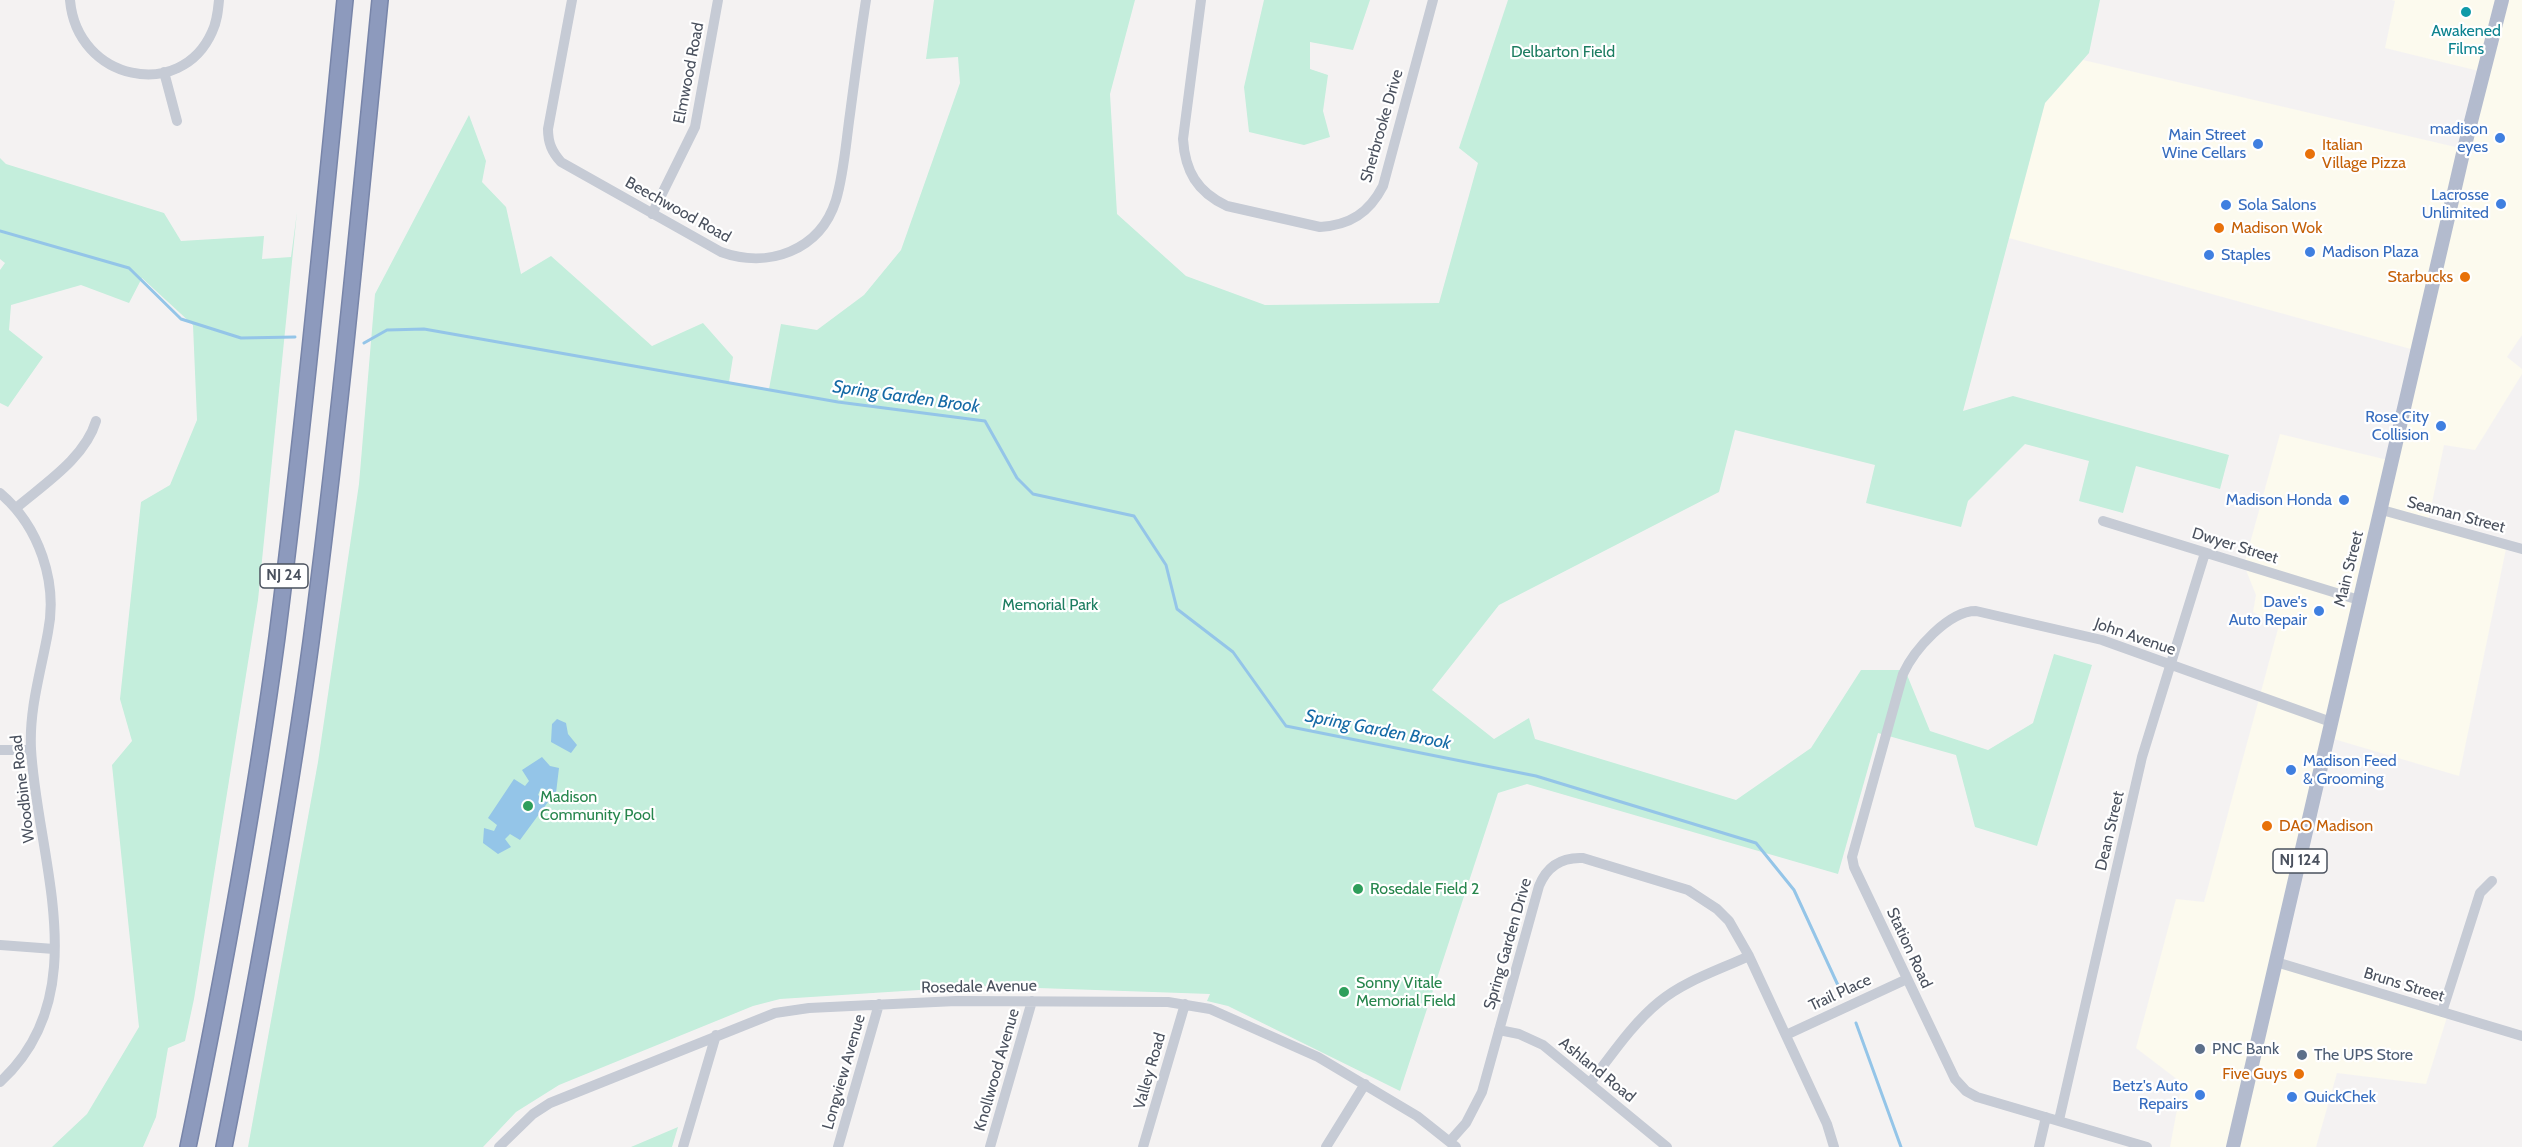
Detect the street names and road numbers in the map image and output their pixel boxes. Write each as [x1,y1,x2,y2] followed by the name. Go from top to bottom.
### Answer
[670,21,708,125] street label: Elmwood Road
[1357,67,1407,185] street label: Sherbrooke Drive
[622,173,734,247] street label: Beechwood Road
[2405,493,2507,537] street label: Seaman Street
[2190,524,2280,568] street label: Dwyer Street
[2330,529,2368,609] street label: Main Street
[260,564,308,588] road number: NJ 24
[2092,614,2178,660] street label: John Avenue
[7,734,39,844] street label: Woodbine Road
[2092,789,2128,873] street label: Dean Street
[2273,849,2327,873] road number: NJ 124
[1480,876,1536,1012] street label: Spring Garden Drive
[1882,905,1936,991] street label: Station Road
[2361,964,2447,1006] street label: Bruns Street
[1806,970,1874,1016] street label: Trail Place
[921,976,1037,998] street label: Rosedale Avenue
[970,1007,1024,1133] street label: Knollwood Avenue
[818,1012,870,1132] street label: Longview Avenue
[1130,1030,1170,1112] street label: Valley Road
[1555,1033,1639,1107] street label: Ashland Road

